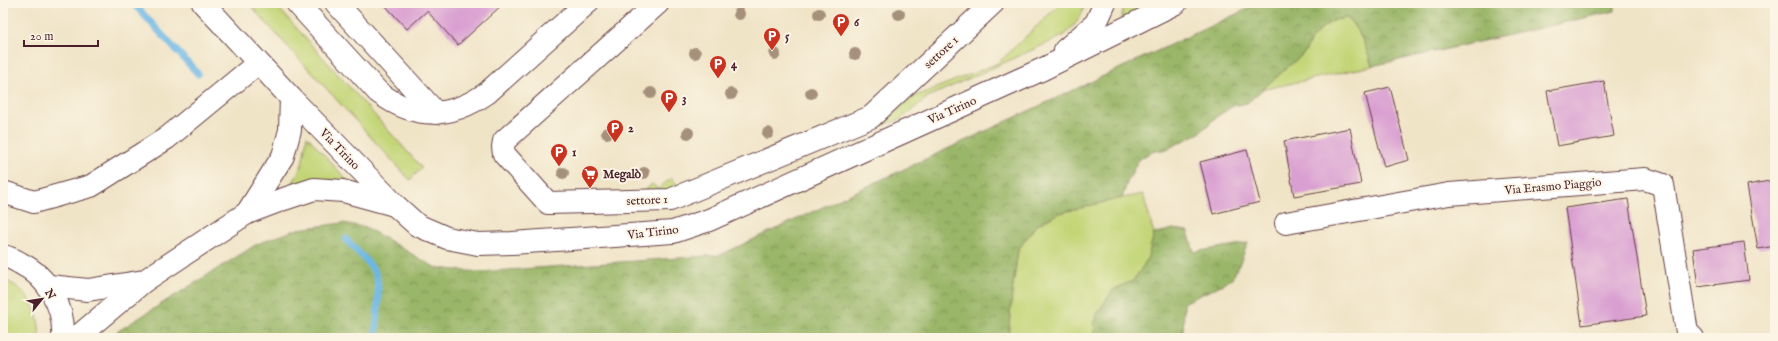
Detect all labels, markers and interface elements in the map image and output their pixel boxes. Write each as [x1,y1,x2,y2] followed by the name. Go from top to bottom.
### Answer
[831,12,851,37] parking icon: 6
[854,15,860,30] place label: 6
[24,22,98,48] scale bar
[762,26,782,51] parking icon: 5
[30,29,53,44] text: 20 m
[785,29,790,44] place label: 5
[921,33,962,72] street label: settore 1
[708,54,728,79] parking icon: 4
[731,57,738,72] place label: 4
[659,88,679,113] parking icon: 3
[682,91,686,106] place label: 3
[925,93,979,128] street label: Via Tirino
[605,118,625,143] parking icon: 2
[628,121,634,136] place label: 2
[316,125,363,173] street label: Via Tirino
[549,142,569,167] parking icon: 1
[572,145,577,160] place label: 1
[580,164,600,189] supermarket icon: Megalò
[603,167,642,183] place label: Megalò
[1503,175,1603,198] street label: Via Erasmo Piaggio
[626,192,668,209] street label: settore 1
[626,222,680,243] street label: Via Tirino
[22,279,62,319] north arrow
[41,286,58,303] text: N

